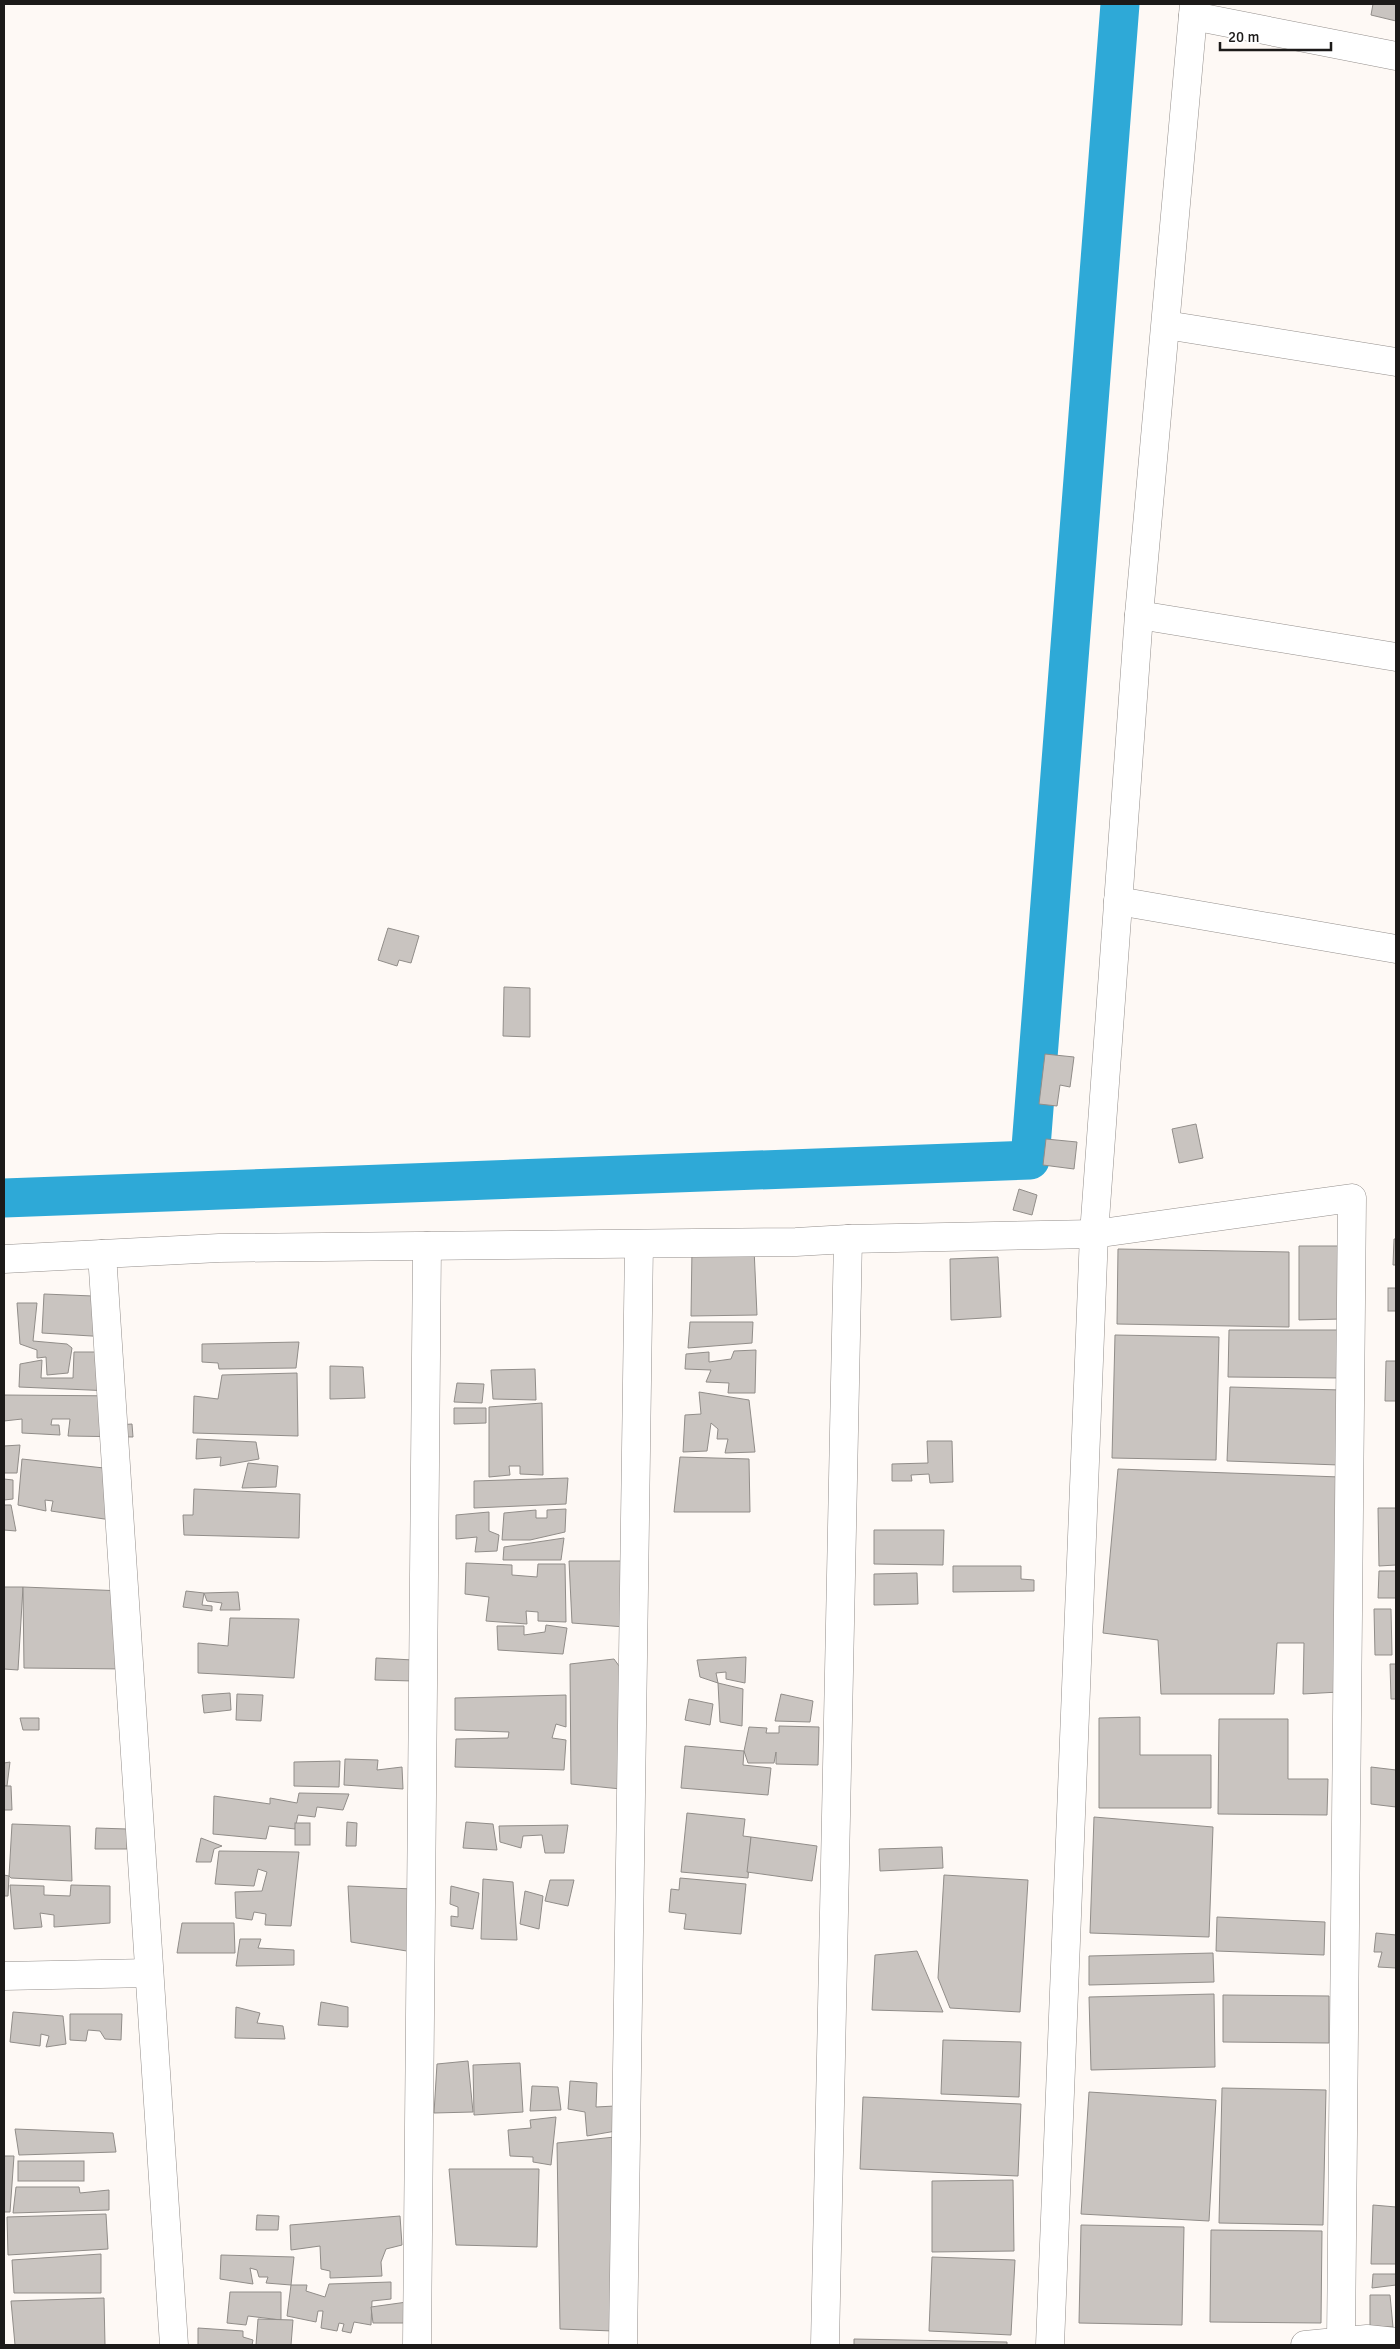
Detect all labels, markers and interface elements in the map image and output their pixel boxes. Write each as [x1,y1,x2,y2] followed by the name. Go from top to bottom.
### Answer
[1220,20,1331,52] scale bar
[1228,28,1259,46] text: 20 m

